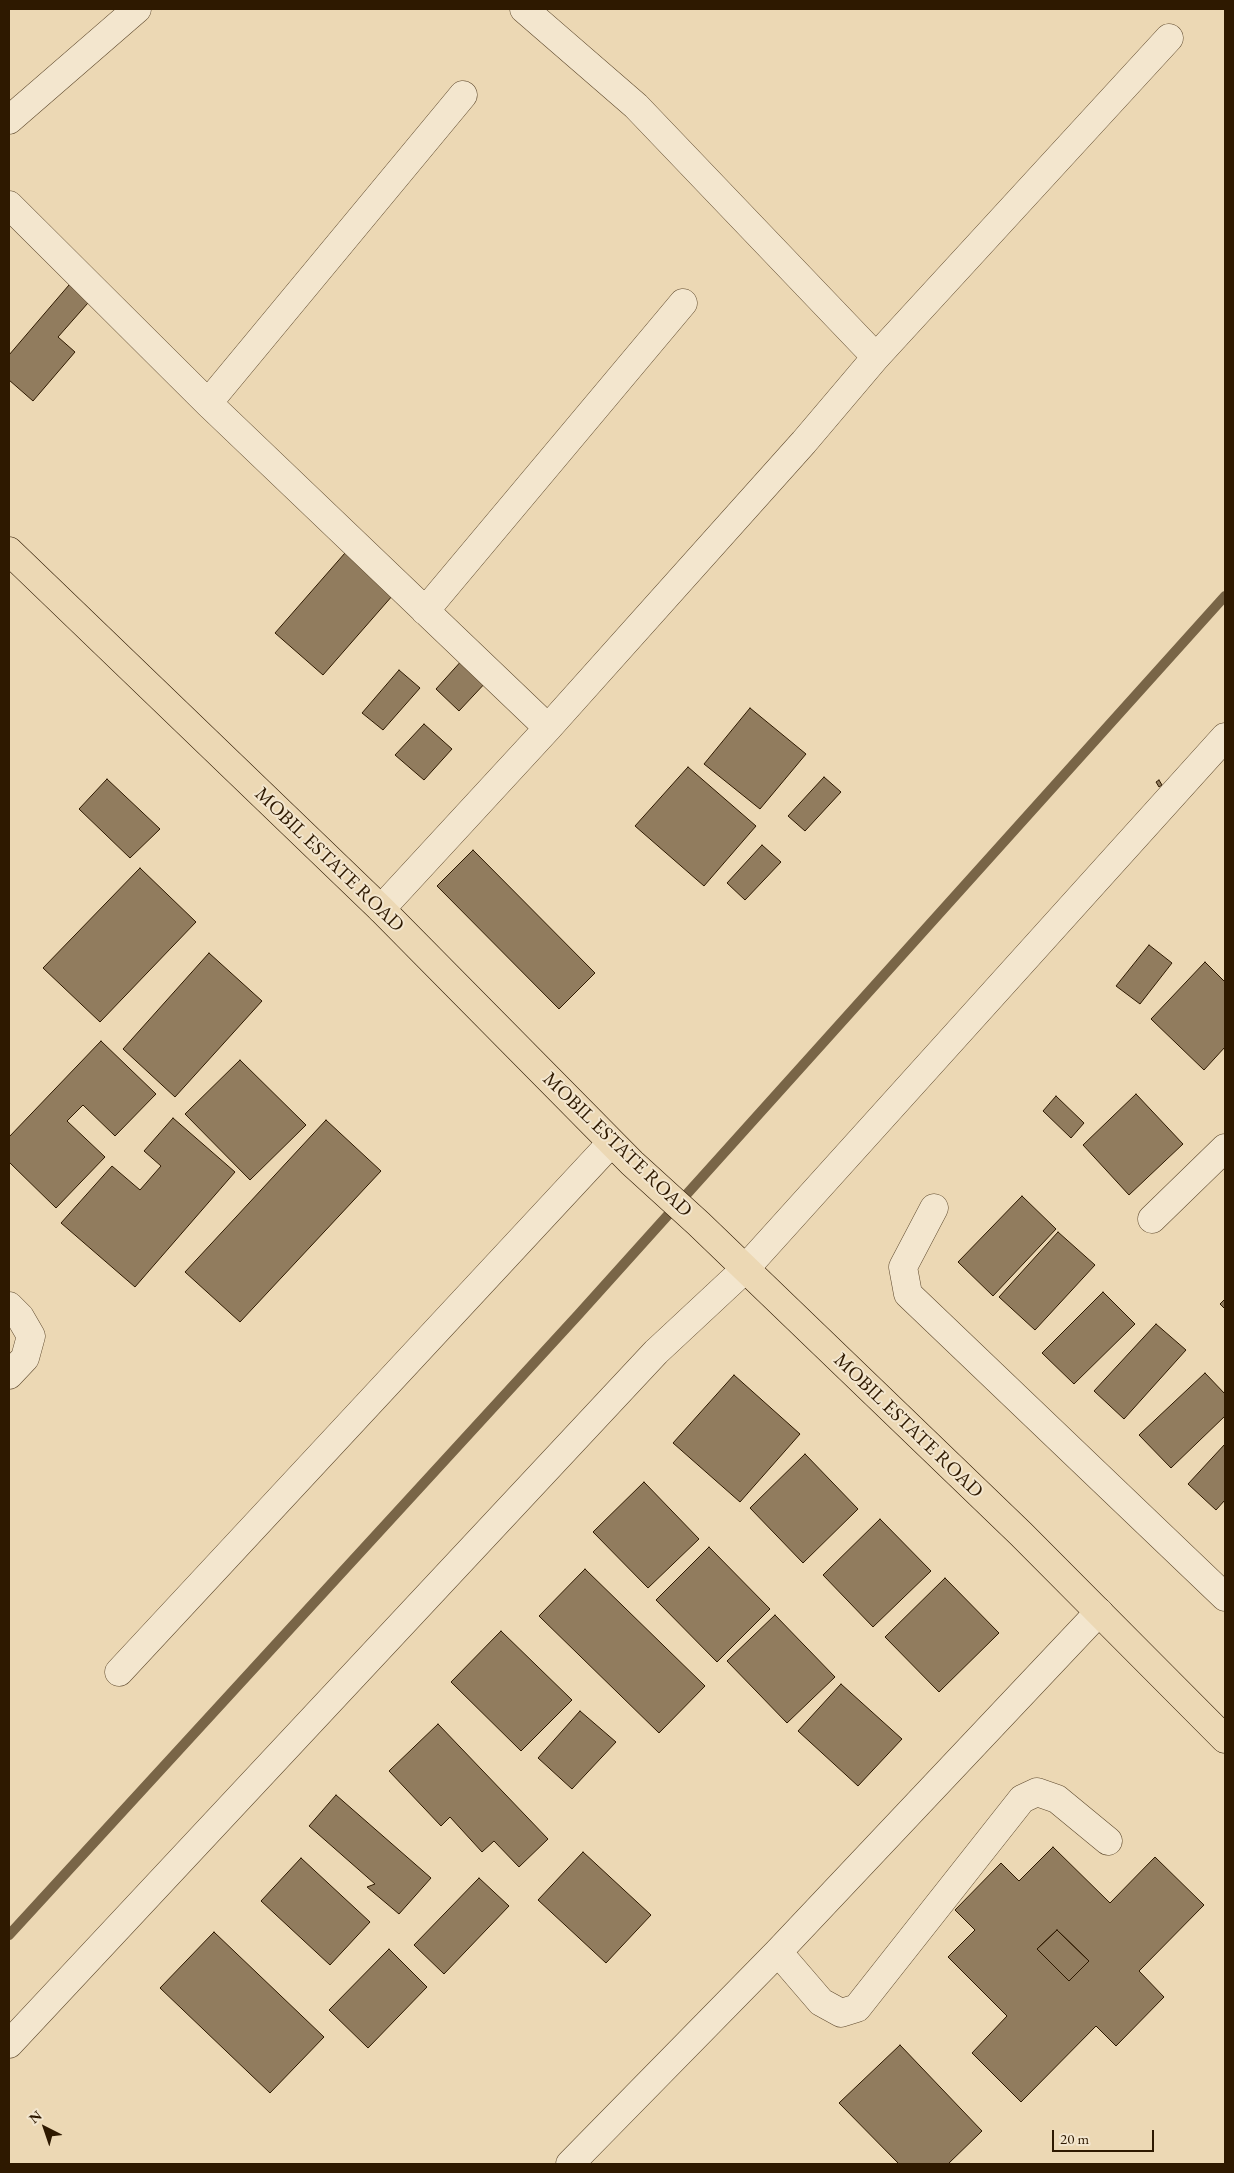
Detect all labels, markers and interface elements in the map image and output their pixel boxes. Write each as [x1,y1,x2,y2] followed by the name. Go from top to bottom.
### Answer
[249,783,409,937] street label: MOBIL ESTATE ROAD
[537,1068,697,1222] street label: MOBIL ESTATE ROAD
[828,1349,988,1503] street label: MOBIL ESTATE ROAD
[20,2103,70,2153] north arrow
[25,2106,45,2127] text: N
[1054,2120,1156,2152] scale bar
[1060,2129,1089,2148] text: 20 m

